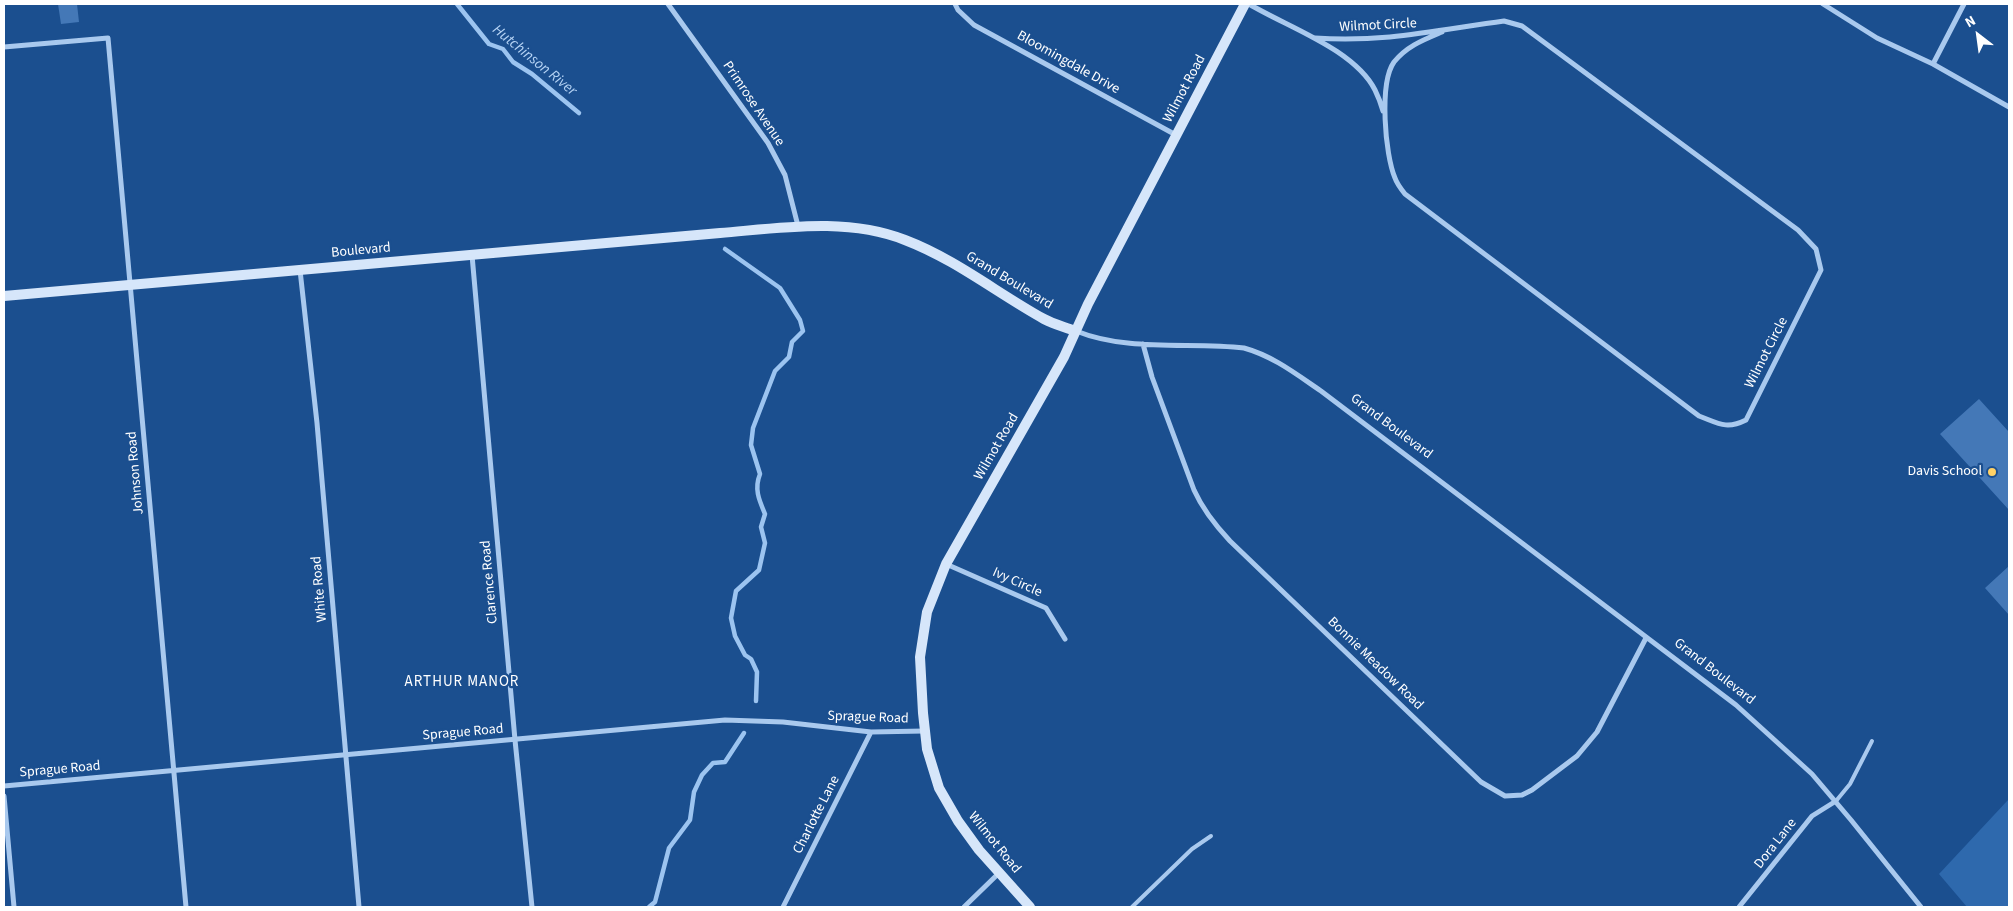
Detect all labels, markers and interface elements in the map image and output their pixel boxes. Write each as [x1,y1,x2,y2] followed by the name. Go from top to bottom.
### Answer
[1953,10,2003,60] north arrow
[1961,11,1980,33] text: N
[1339,16,1417,36] street label: Wilmot Circle
[488,22,580,100] water label: Hutchinson River
[1014,28,1122,98] street label: Bloomingdale Drive
[1160,52,1210,126] street label: Wilmot Road
[718,58,788,150] street label: Primrose Avenue
[330,240,392,262] street label: Boulevard
[963,248,1055,314] street label: Grand Boulevard
[1742,315,1792,391] street label: Wilmot Circle
[1347,391,1435,463] street label: Grand Boulevard
[971,411,1023,483] street label: Wilmot Road
[124,431,148,515] street label: Johnson Road
[1907,464,1982,480] place label: Davis School
[1986,466,1998,478] marker: Davis School
[478,540,502,624] street label: Clarence Road
[309,555,331,623] street label: White Road
[990,565,1044,601] street label: Ivy Circle
[1324,614,1426,714] street label: Bonnie Meadow Road
[1670,635,1758,709] street label: Grand Boulevard
[403,674,521,692] district label: ARTHUR MANOR
[827,708,909,728] street label: Sprague Road
[422,721,504,745] street label: Sprague Road
[19,758,101,782] street label: Sprague Road
[790,773,844,857] street label: Charlotte Lane
[964,809,1024,877] street label: Wilmot Road
[1751,816,1801,872] street label: Dora Lane

